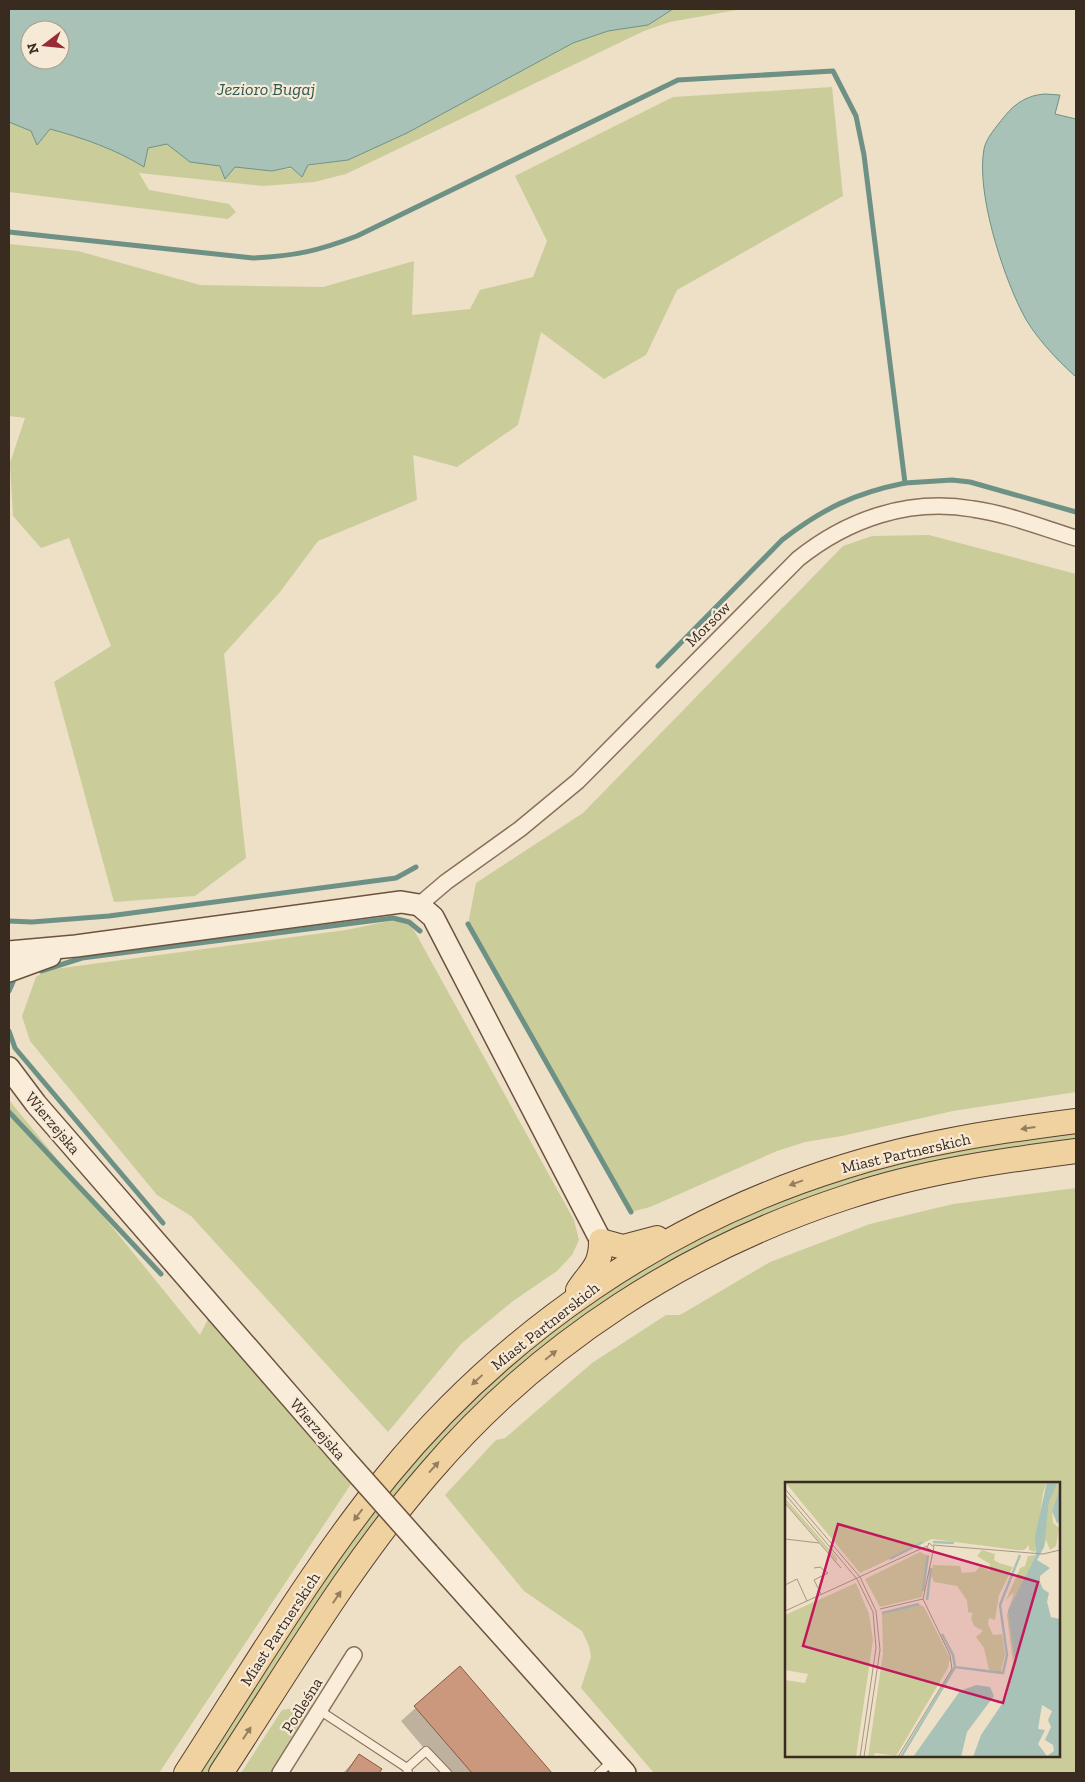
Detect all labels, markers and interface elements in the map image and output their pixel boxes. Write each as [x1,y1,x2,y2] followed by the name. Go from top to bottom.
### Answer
[20,20,70,70] north arrow
[23,41,43,56] text: N
[216,78,315,100] water label: Jezioro Bugaj
[681,597,735,651] street label: Morsów
[21,1088,85,1158] street label: Wierzejska
[1020,1124,1036,1132] one-way arrow
[840,1129,972,1177] street label: Miast Partnerskich
[788,1179,803,1187] one-way arrow
[487,1278,603,1374] street label: Miast Partnerskich
[545,1349,558,1360] one-way arrow
[471,1374,483,1386] one-way arrow
[286,1394,350,1464] street label: Wierzejska
[428,1461,440,1473] one-way arrow
[785,1482,1060,1757] inset map
[353,1508,363,1522] one-way arrow
[236,1568,324,1690] street label: Miast Partnerskich
[332,1590,341,1603] one-way arrow
[278,1674,326,1736] street label: Podleśna
[243,1726,252,1739] one-way arrow

